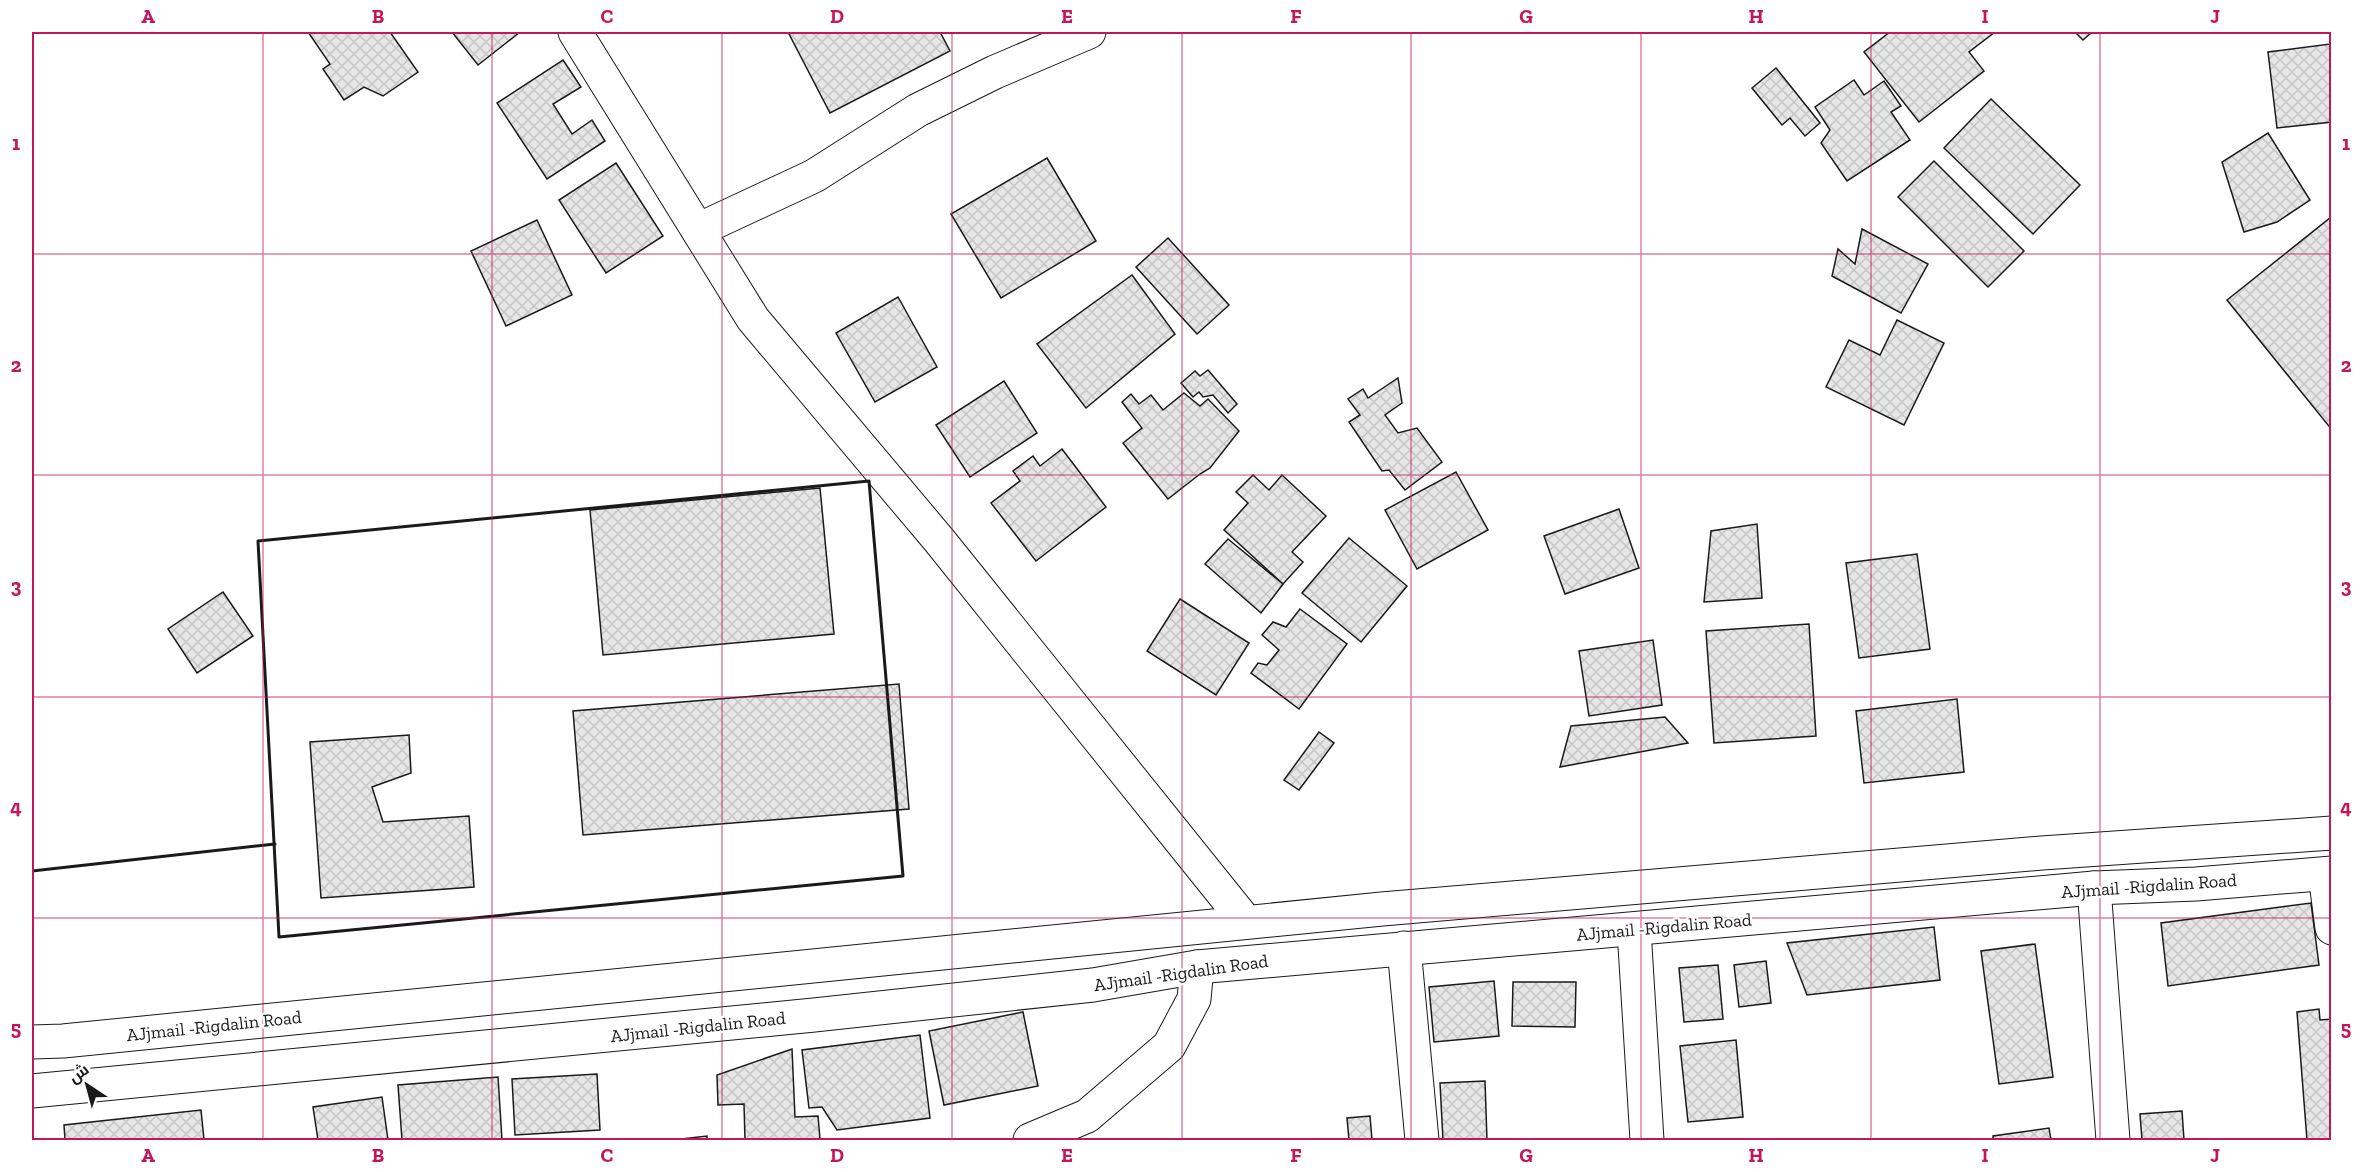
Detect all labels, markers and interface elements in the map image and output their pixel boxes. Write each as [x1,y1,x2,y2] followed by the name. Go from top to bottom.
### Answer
[141,4,155,28] text: A
[372,4,384,28] text: B
[601,4,614,28] text: C
[830,4,844,28] text: D
[1061,4,1073,28] text: E
[1290,4,1302,28] text: F
[1519,4,1533,28] text: G
[1748,4,1764,28] text: H
[1981,4,1989,28] text: I
[2210,4,2220,28] text: J
[12,131,20,155] text: 1
[2342,131,2350,155] text: 1
[11,353,22,377] text: 2
[2341,353,2352,377] text: 2
[11,574,22,598] text: 3
[2341,574,2352,598] text: 3
[10,795,22,819] text: 4
[2340,795,2352,819] text: 4
[2061,869,2237,903] street label: AJjmail -Rigdalin Road
[1576,908,1753,946] street label: AJjmail -Rigdalin Road
[1092,950,1270,996] street label: AJjmail -Rigdalin Road
[126,1006,303,1046] street label: AJjmail -Rigdalin Road
[610,1007,787,1047] street label: AJjmail -Rigdalin Road
[11,1016,21,1040] text: 5
[2341,1016,2351,1040] text: 5
[57,1055,117,1115] north arrow
[65,1060,92,1087] text: ش
[141,1143,155,1167] text: A
[372,1143,384,1167] text: B
[601,1143,614,1167] text: C
[830,1143,844,1167] text: D
[1061,1143,1073,1167] text: E
[1290,1143,1302,1167] text: F
[1519,1143,1533,1167] text: G
[1748,1143,1764,1167] text: H
[1981,1143,1989,1167] text: I
[2210,1143,2220,1167] text: J

